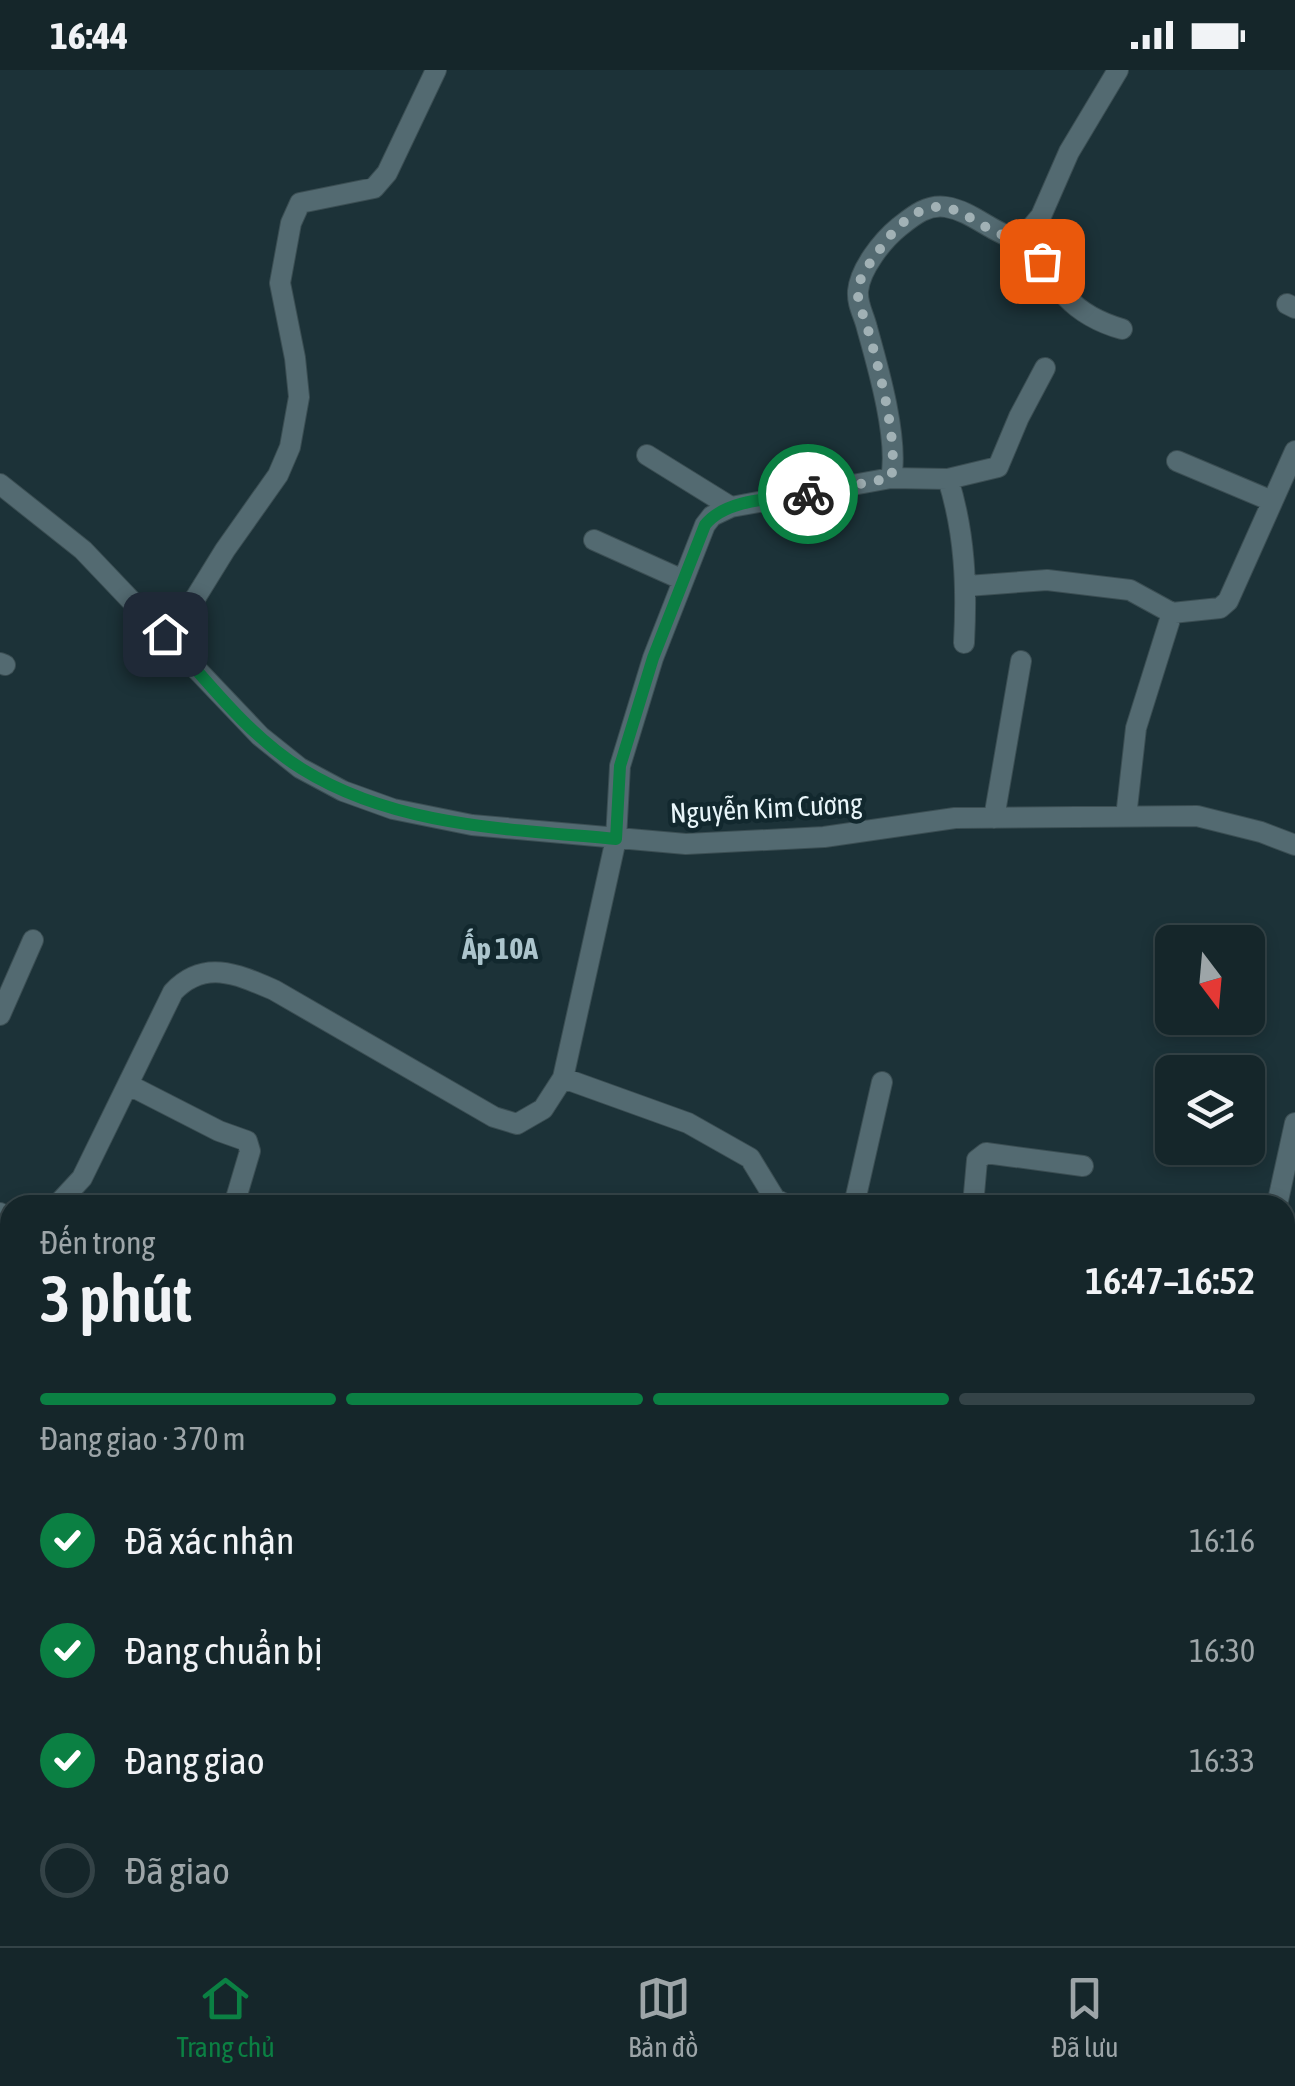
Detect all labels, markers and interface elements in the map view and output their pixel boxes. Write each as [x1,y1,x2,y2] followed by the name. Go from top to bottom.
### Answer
[50,14,128,57] text: 16:44
[1000,219,1085,304] pin
[1015,234,1070,289] icon: bag
[758,444,858,544] courier
[781,467,836,522] icon: bike
[123,592,208,677] pin
[138,607,193,662] icon: home
[669,787,863,829] street label: Nguyễn Kim Cương
[1155,925,1265,1035] north arrow
[1155,925,1265,1165] map controls
[461,928,538,965] district label: Ấp 10A
[1155,1055,1265,1165] button: layers
[40,1224,155,1261] text: Đến trong
[1085,1259,1255,1302] text: 16:47–16:52
[40,1261,192,1336] text: 3 phút
[40,1420,246,1457] text: Đang giao · 370 m
[40,1513,95,1568] icon: check
[125,1519,294,1562] text: Đã xác nhận
[1189,1522,1255,1559] text: 16:16
[40,1623,95,1678] icon: check
[125,1629,323,1672] text: Đang chuẩn bị
[1189,1632,1255,1669] text: 16:30
[40,1733,95,1788] icon: check
[125,1739,265,1782] text: Đang giao
[1189,1742,1255,1779] text: 16:33
[125,1849,230,1892] text: Đã giao
[177,1971,275,2063] tab: Trang chủ
[628,1971,698,2063] tab: Bản đồ
[1051,1971,1118,2063] tab: Đã lưu

